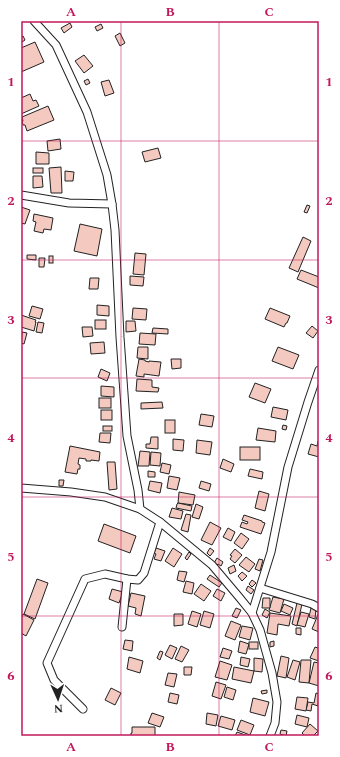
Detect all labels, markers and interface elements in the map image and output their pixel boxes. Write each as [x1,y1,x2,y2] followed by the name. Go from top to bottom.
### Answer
[66,2,76,22] text: A
[165,2,175,22] text: B
[264,2,274,22] text: C
[7,72,15,92] text: 1
[325,72,333,92] text: 1
[7,191,15,211] text: 2
[325,191,333,211] text: 2
[7,310,15,330] text: 3
[325,310,333,330] text: 3
[7,428,15,448] text: 4
[325,428,333,448] text: 4
[7,547,15,567] text: 5
[325,547,333,567] text: 5
[7,666,15,686] text: 6
[325,666,333,686] text: 6
[38,679,78,719] north arrow
[54,700,63,717] text: N
[66,737,76,757] text: A
[165,737,175,757] text: B
[264,737,274,757] text: C

